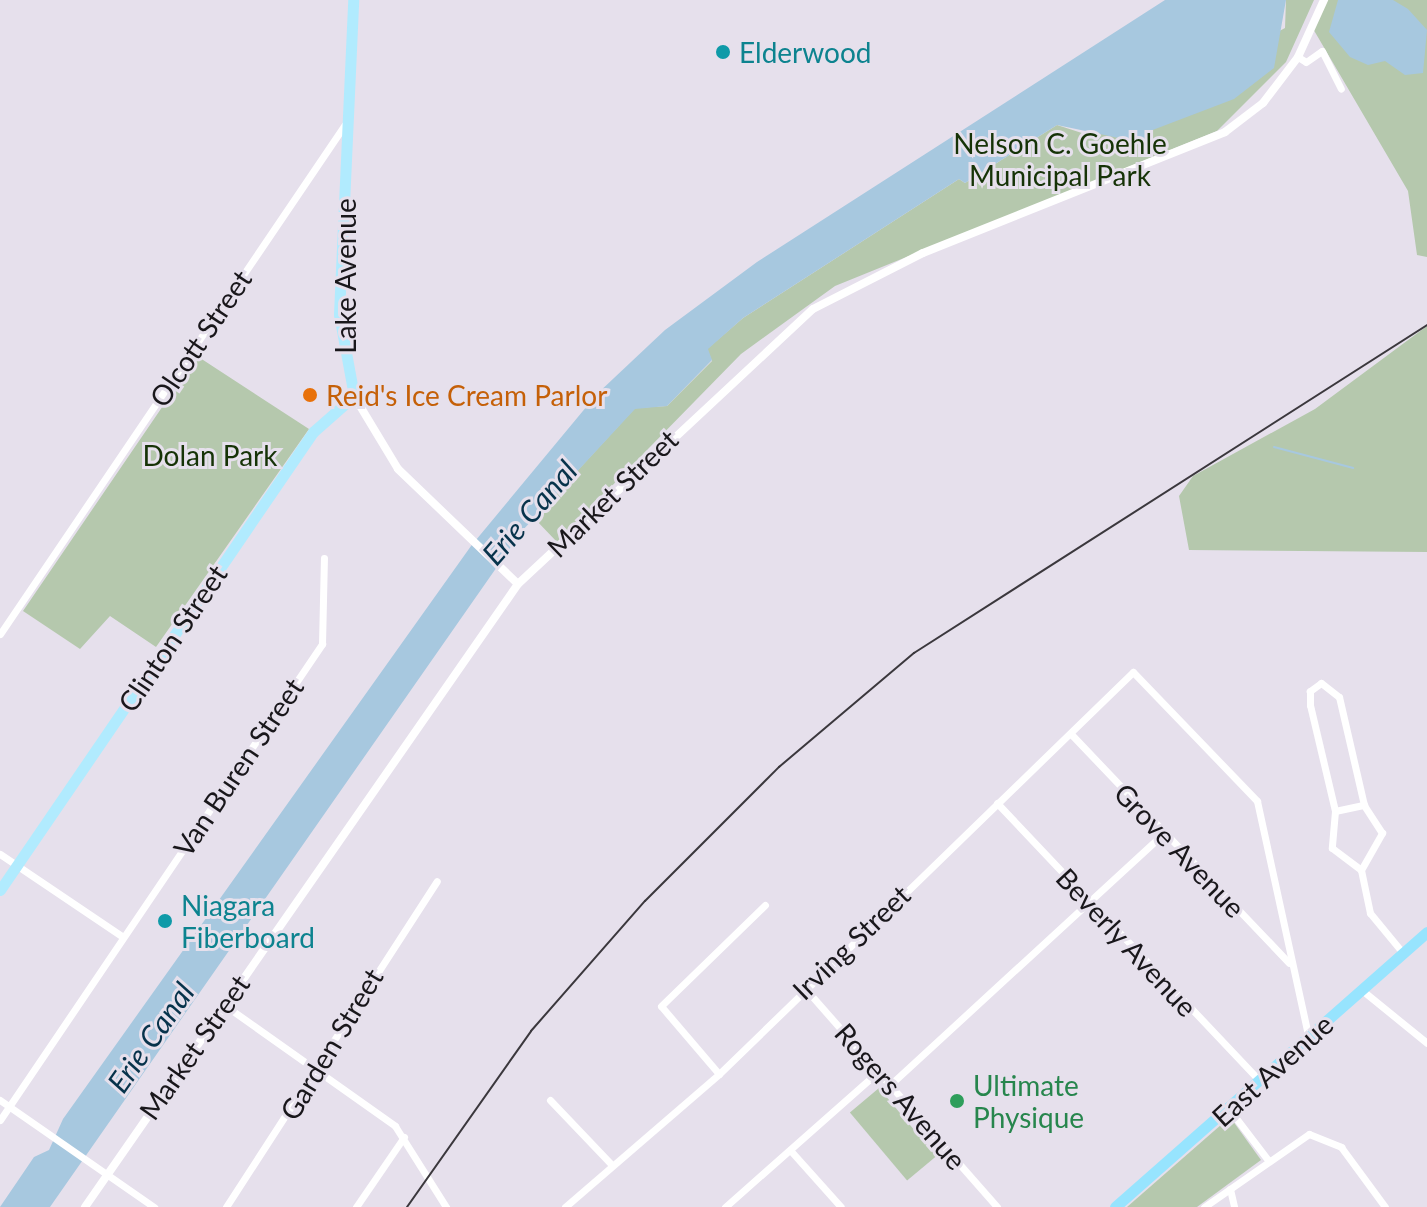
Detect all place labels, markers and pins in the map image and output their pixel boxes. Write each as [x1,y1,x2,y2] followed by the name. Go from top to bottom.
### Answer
[739,35,872,69] place label: Elderwood
[714,43,732,61] marker: Elderwood
[326,378,607,412] place label: Reid's Ice Cream Parlor
[301,386,319,404] marker: Reid's Ice Cream Parlor
[181,888,315,954] place label: Niagara Fiberboard
[156,912,174,930] marker: Niagara Fiberboard
[973,1068,1084,1134] place label: Ultimate Physique
[948,1092,966,1110] marker: Ultimate Physique

